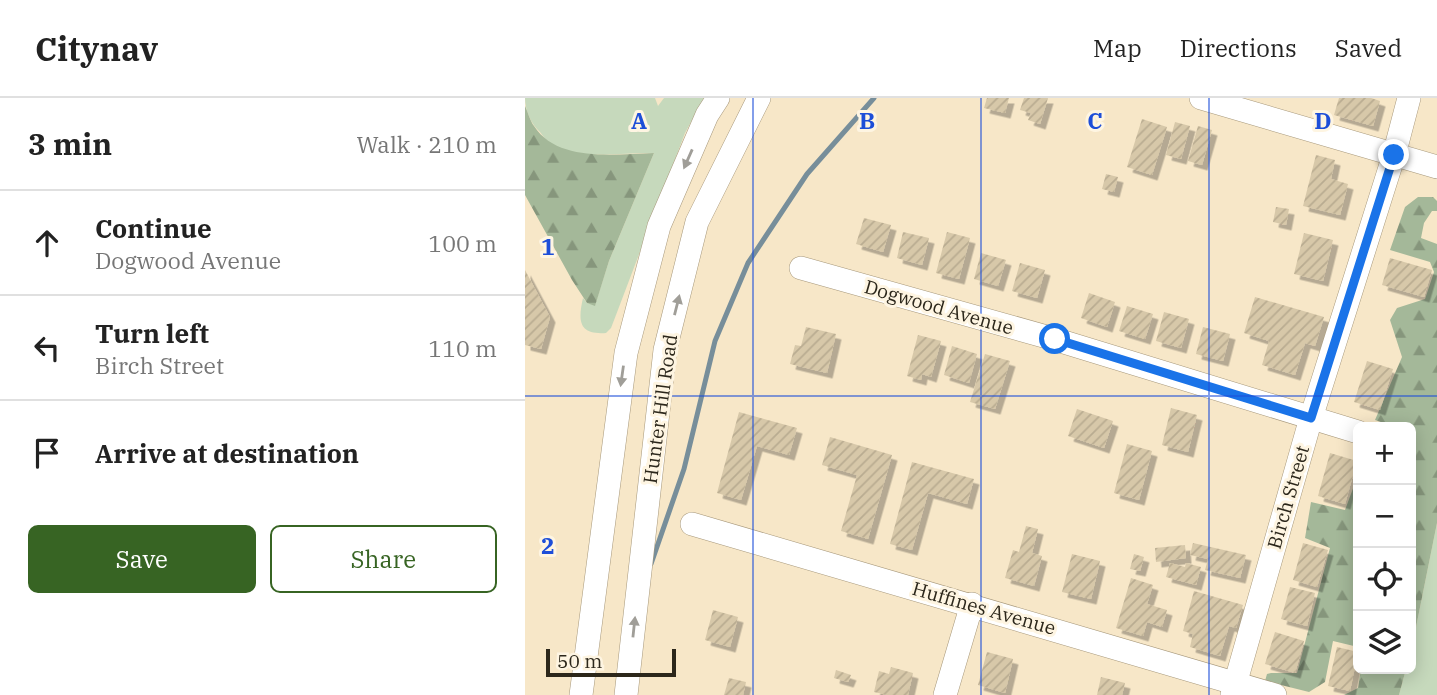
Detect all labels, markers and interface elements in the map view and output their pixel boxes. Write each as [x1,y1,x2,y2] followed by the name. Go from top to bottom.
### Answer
[35,27,158,70] text: Citynav
[1093,32,1142,64] text: Map
[1180,32,1297,64] text: Directions
[1335,32,1402,64] text: Saved
[631,105,647,135] text: A
[859,105,875,135] text: B
[1087,105,1103,135] text: C
[1314,105,1332,135] text: D
[28,124,112,163] text: 3 min
[356,129,497,159] text: Walk · 210 m
[1378,139,1409,170] route end
[682,149,693,170] one-way arrow
[95,211,212,245] text: Continue
[28,224,66,262] icon: ahead
[428,228,497,258] text: 100 m
[541,231,555,261] text: 1
[95,245,281,275] text: Dogwood Avenue
[862,274,1016,340] street label: Dogwood Avenue
[671,294,682,316] one-way arrow
[95,316,209,350] text: Turn left
[1039,323,1070,354] route start
[28,329,66,367] icon: left
[428,333,497,363] text: 110 m
[638,333,682,485] street label: Hunter Hill Road
[95,350,224,380] text: Birch Street
[617,365,628,387] one-way arrow
[1353,422,1416,674] map controls
[1353,422,1416,485] button: +
[28,434,66,472] icon: arrive
[95,436,359,470] text: Arrive at destination
[1262,442,1314,552] street label: Birch Street
[1353,485,1416,548] button: −
[28,525,256,593] button: Save
[270,525,497,593] button: Share
[541,530,555,560] text: 2
[1353,548,1416,611] button: locate
[910,576,1058,640] street label: Huffines Avenue
[1353,611,1416,674] button: layers
[629,616,640,638] one-way arrow
[546,646,675,678] scale bar
[557,649,602,673] text: 50 m

